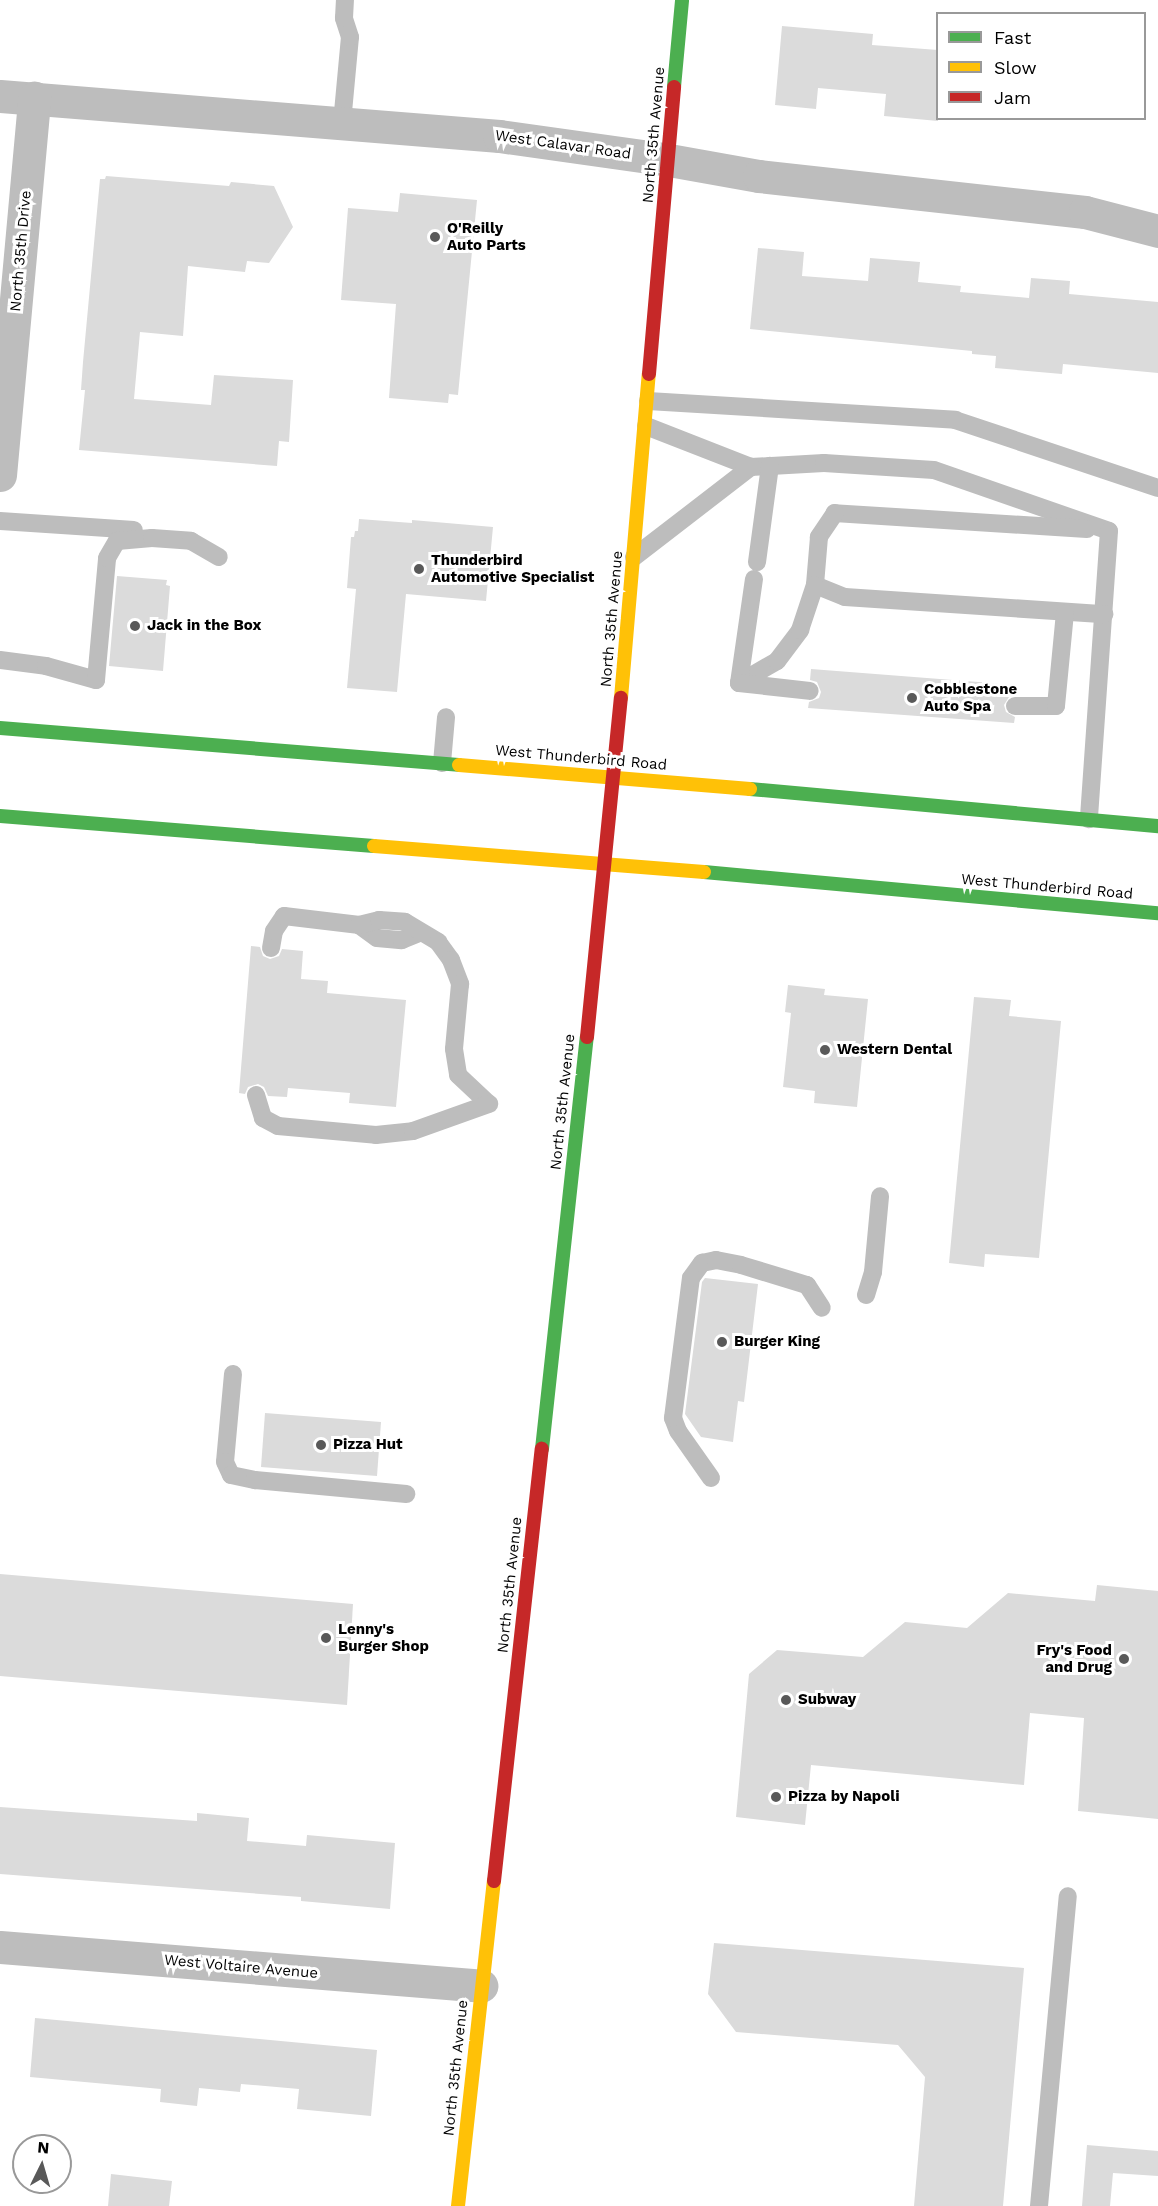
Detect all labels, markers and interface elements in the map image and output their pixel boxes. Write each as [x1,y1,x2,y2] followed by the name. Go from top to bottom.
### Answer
[936,12,1146,120] legend
[994,27,1031,48] text: Fast
[994,57,1037,78] text: Slow
[639,66,669,204] street label: North 35th Avenue
[994,87,1031,108] text: Jam
[494,127,632,163] street label: West Calavar Road
[7,190,35,312] street label: North 35th Drive
[447,219,526,254] place label: O'Reilly Auto Parts
[428,230,442,244] marker: O'Reilly Auto Parts
[597,550,627,688] street label: North 35th Avenue
[431,551,594,586] place label: Thunderbird Automotive Specialist
[412,562,426,576] marker: Thunderbird Automotive Specialist
[147,617,262,635] place label: Jack in the Box
[128,619,142,633] marker: Jack in the Box
[924,680,1017,715] place label: Cobblestone Auto Spa
[905,691,919,705] marker: Cobblestone Auto Spa
[494,741,668,775] street label: West Thunderbird Road
[960,870,1134,904] street label: West Thunderbird Road
[547,1033,579,1171] street label: North 35th Avenue
[837,1041,952,1059] place label: Western Dental
[818,1043,832,1057] marker: Western Dental
[734,1333,820,1351] place label: Burger King
[715,1335,729,1349] marker: Burger King
[333,1436,403,1454] place label: Pizza Hut
[314,1438,328,1452] marker: Pizza Hut
[494,1516,526,1654] street label: North 35th Avenue
[338,1620,429,1655] place label: Lenny's Burger Shop
[319,1631,333,1645] marker: Lenny's Burger Shop
[1036,1641,1112,1676] place label: Fry's Food and Drug
[1117,1652,1131,1666] marker: Fry's Food and Drug
[798,1691,856,1709] place label: Subway
[779,1693,793,1707] marker: Subway
[788,1788,900,1806] place label: Pizza by Napoli
[769,1790,783,1804] marker: Pizza by Napoli
[163,1951,319,1983] street label: West Voltaire Avenue
[440,1999,472,2137] street label: North 35th Avenue
[12,2134,72,2194] north arrow
[37,2138,50,2158] text: N

